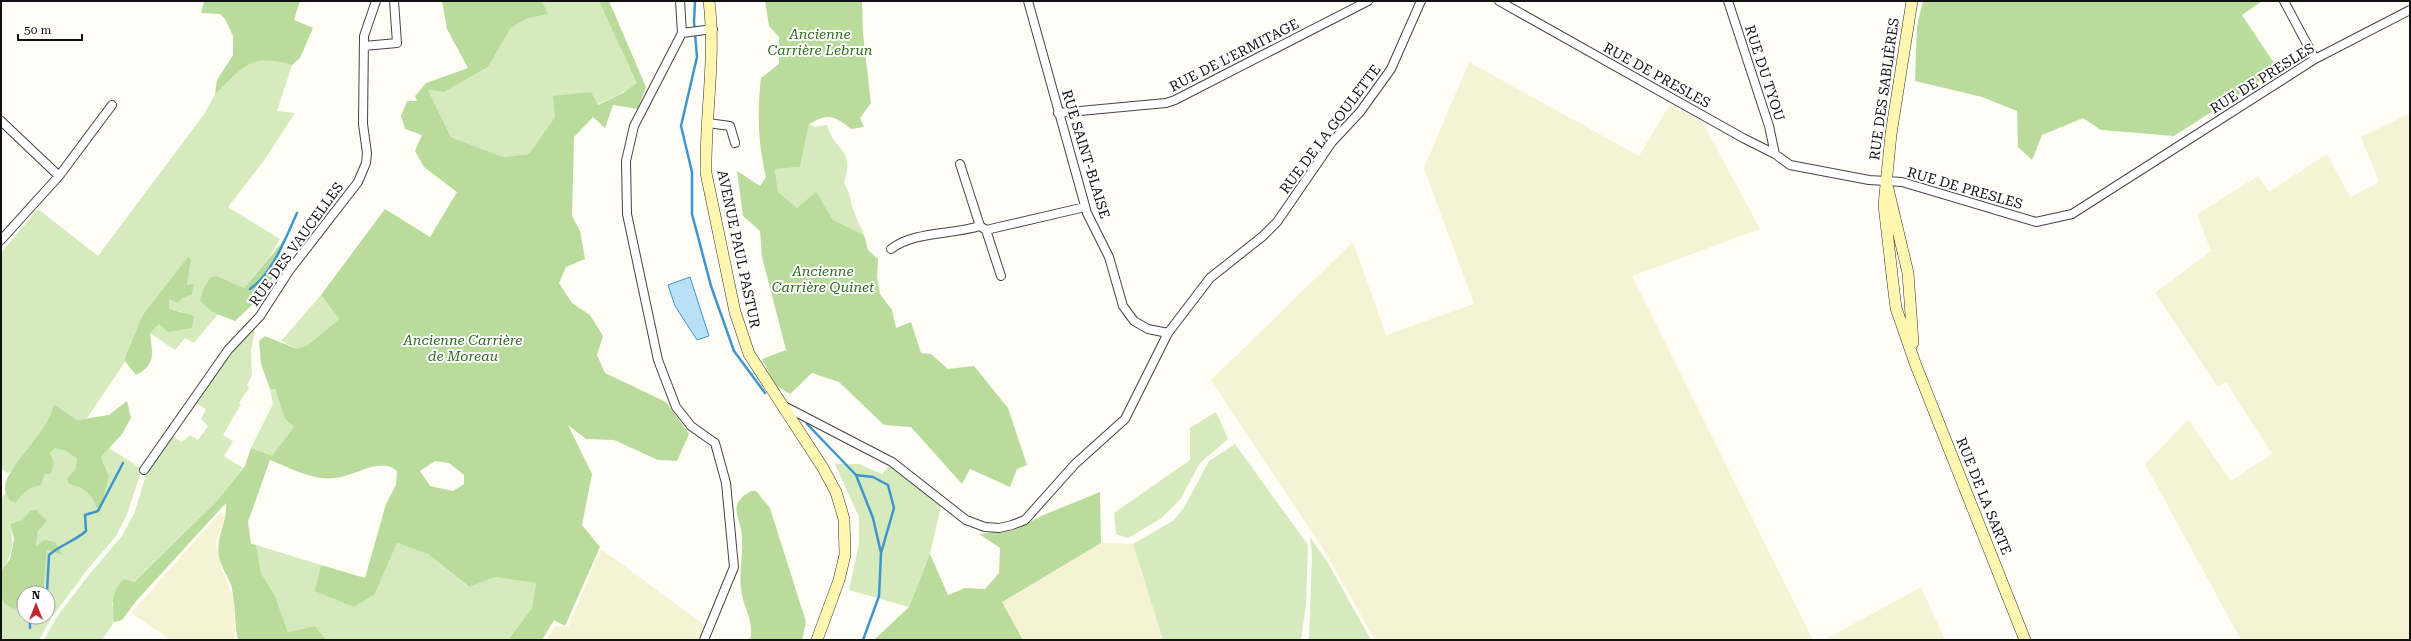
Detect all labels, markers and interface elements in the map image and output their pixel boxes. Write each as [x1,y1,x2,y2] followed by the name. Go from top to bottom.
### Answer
[1167,15,1301,95] street label: RUE DE L'ERMITAGE
[18,16,82,42] scale bar
[1866,17,1902,161] street label: RUE DES SABLIÈRES
[24,23,51,37] text: 50 m
[1742,23,1788,123] street label: RUE DU TYOU
[767,26,873,58] park label: Ancienne Carrière Lebrun
[1601,39,1713,111] street label: RUE DE PRESLES
[2207,39,2317,116] street label: RUE DE PRESLES
[1276,61,1384,197] street label: RUE DE LA GOULETTE
[1059,88,1113,220] street label: RUE SAINT-BLAISE
[1905,164,2025,212] street label: RUE DE PRESLES
[714,168,764,330] street label: AVENUE PAUL PASTUR
[246,179,346,309] street label: RUE DES VAUCELLES
[772,263,875,295] park label: Ancienne Carrière Quinet
[403,332,522,364] park label: Ancienne Carrière de Moreau
[1953,435,2015,557] street label: RUE DE LA SARTE
[16,585,56,625] north arrow
[32,589,41,602] text: N

